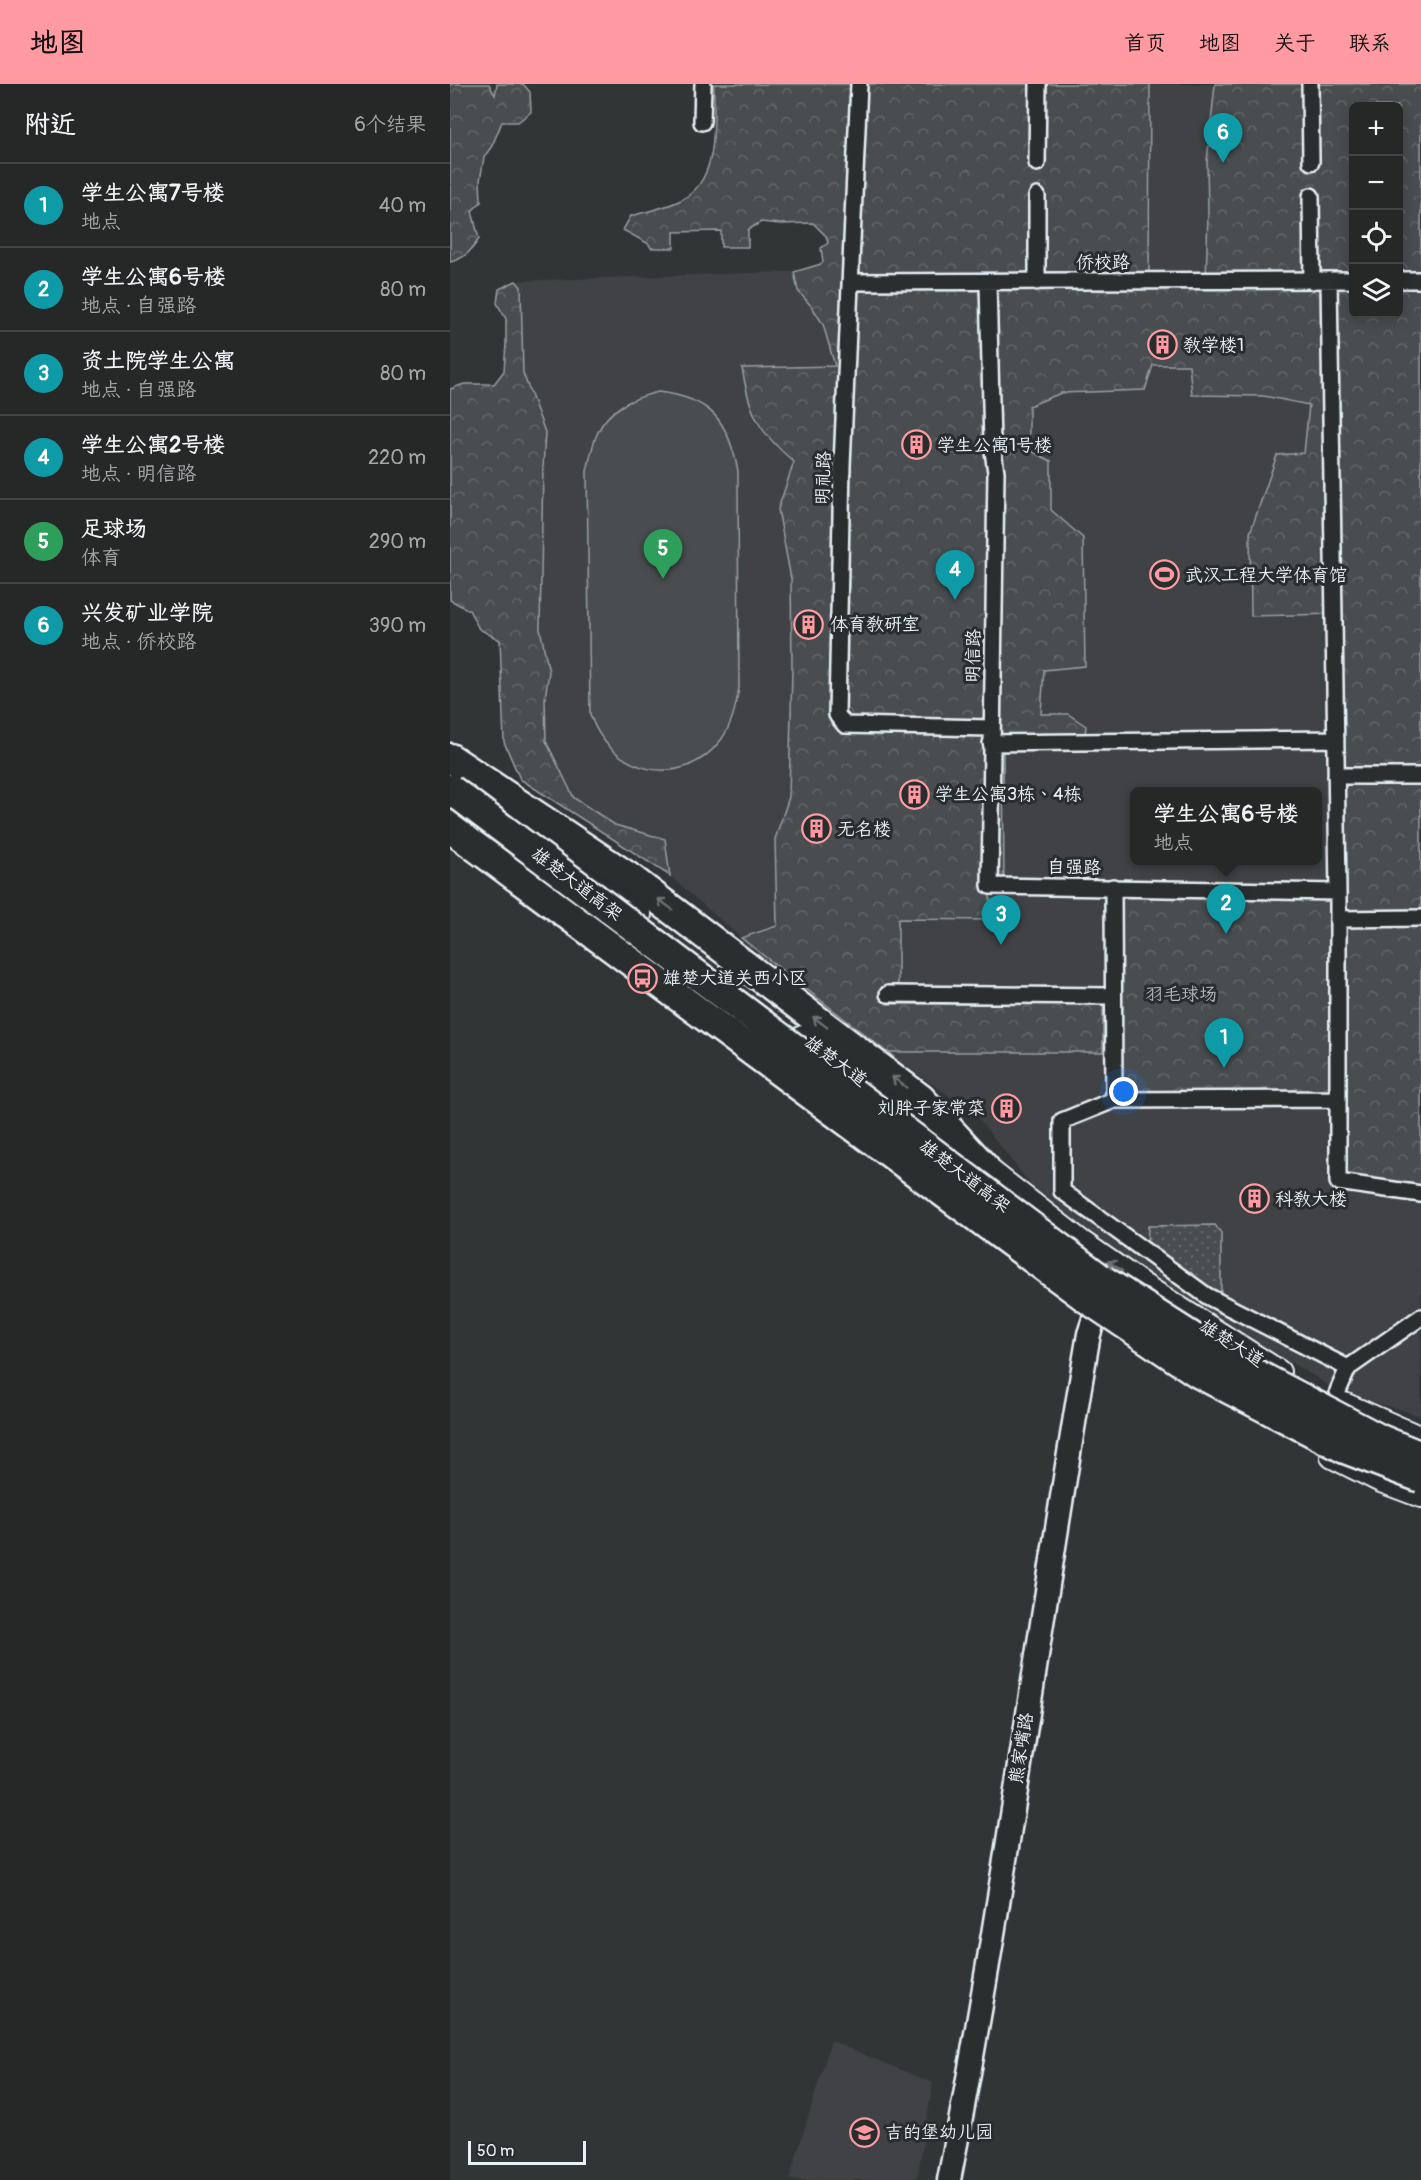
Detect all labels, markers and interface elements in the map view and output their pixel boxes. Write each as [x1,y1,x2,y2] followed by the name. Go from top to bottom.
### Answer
[30,26,86,61] text: 地图
[1124,30,1166,57] text: 首页
[1199,30,1241,57] text: 地图
[1274,30,1316,57] text: 关于
[1349,30,1391,57] text: 联系
[1349,102,1403,318] map controls
[1349,102,1403,156] button: +
[24,109,76,141] text: 附近
[354,112,426,137] text: 6个结果
[1204,113,1242,163] pin: 6
[1349,156,1403,210] button: −
[81,179,225,207] text: 学生公寓7号楼
[40,193,47,218] text: 1
[379,193,426,218] text: 40 m
[81,209,121,234] text: 地点
[1349,210,1403,264] button: locate
[1076,251,1130,274] street label: 侨校路
[81,263,226,291] text: 学生公寓6号楼
[1349,264,1403,318] button: layers
[38,277,49,302] text: 2
[380,277,426,302] text: 80 m
[81,293,196,318] text: 地点 · 自强路
[1146,329,1178,361] building icon: 教学楼1
[1183,334,1244,357] place label: 教学楼1
[81,347,235,375] text: 资土院学生公寓
[38,361,49,386] text: 3
[380,361,426,386] text: 80 m
[81,377,196,402] text: 地点 · 自强路
[900,429,932,461] building icon: 学生公寓1号楼
[81,431,225,459] text: 学生公寓2号楼
[937,434,1052,457] place label: 学生公寓1号楼
[38,445,49,470] text: 4
[368,445,426,470] text: 220 m
[811,451,836,505] street label: 明礼路
[81,461,196,486] text: 地点 · 明信路
[81,515,147,543] text: 足球场
[38,529,49,554] text: 5
[369,529,426,554] text: 290 m
[644,530,682,579] pin: 5
[81,545,121,570] text: 体育
[936,550,974,600] pin: 4
[1148,559,1180,591] sports icon: 武汉工程大学体育馆
[1185,564,1347,587] place label: 武汉工程大学体育馆
[81,599,213,627] text: 兴发矿业学院
[793,608,825,640] building icon: 体育教研室
[38,613,49,638] text: 6
[369,613,426,638] text: 390 m
[830,613,920,636] place label: 体育教研室
[81,629,196,654] text: 地点 · 侨校路
[962,629,985,683] street label: 明信路
[898,778,930,810] building icon: 学生公寓3栋、4栋
[935,783,1081,806] place label: 学生公寓3栋、4栋
[1130,787,1322,865] popup
[1154,800,1298,828] text: 学生公寓6号楼
[800,813,832,845] building icon: 无名楼
[837,818,891,841] place label: 无名楼
[1154,830,1194,855] text: 地点
[527,843,627,926] street label: 雄楚大道高架
[1047,856,1101,879] street label: 自强路
[1206,884,1246,934] pin: 2
[982,896,1020,945] pin: 3
[657,898,673,910] one-way arrow
[626,962,658,994] bus stop icon: 雄楚大道关西小区
[663,967,807,990] place label: 雄楚大道关西小区
[1145,983,1217,1006] park label: 羽毛球场
[812,1016,828,1029] one-way arrow
[1204,1018,1244,1068] pin: 1
[800,1031,872,1092] street label: 雄楚大道
[892,1076,908,1089] one-way arrow
[1109,1077,1138,1106] your location
[990,1092,1022,1124] building icon: 刘胖子家常菜
[877,1097,985,1120] place label: 刘胖子家常菜
[915,1135,1015,1218] street label: 雄楚大道高架
[1238,1183,1270,1215] building icon: 科教大楼
[1275,1188,1347,1211] place label: 科教大楼
[1107,1260,1123,1273] one-way arrow
[1195,1315,1268,1372] street label: 雄楚大道
[1005,1711,1038,1785] street label: 熊家嘴路
[848,2116,880,2148] school or university icon: 吉的堡幼儿园
[885,2121,993,2144] place label: 吉的堡幼儿园
[468,2138,586,2166] scale bar
[477,2141,514,2161] text: 50 m

